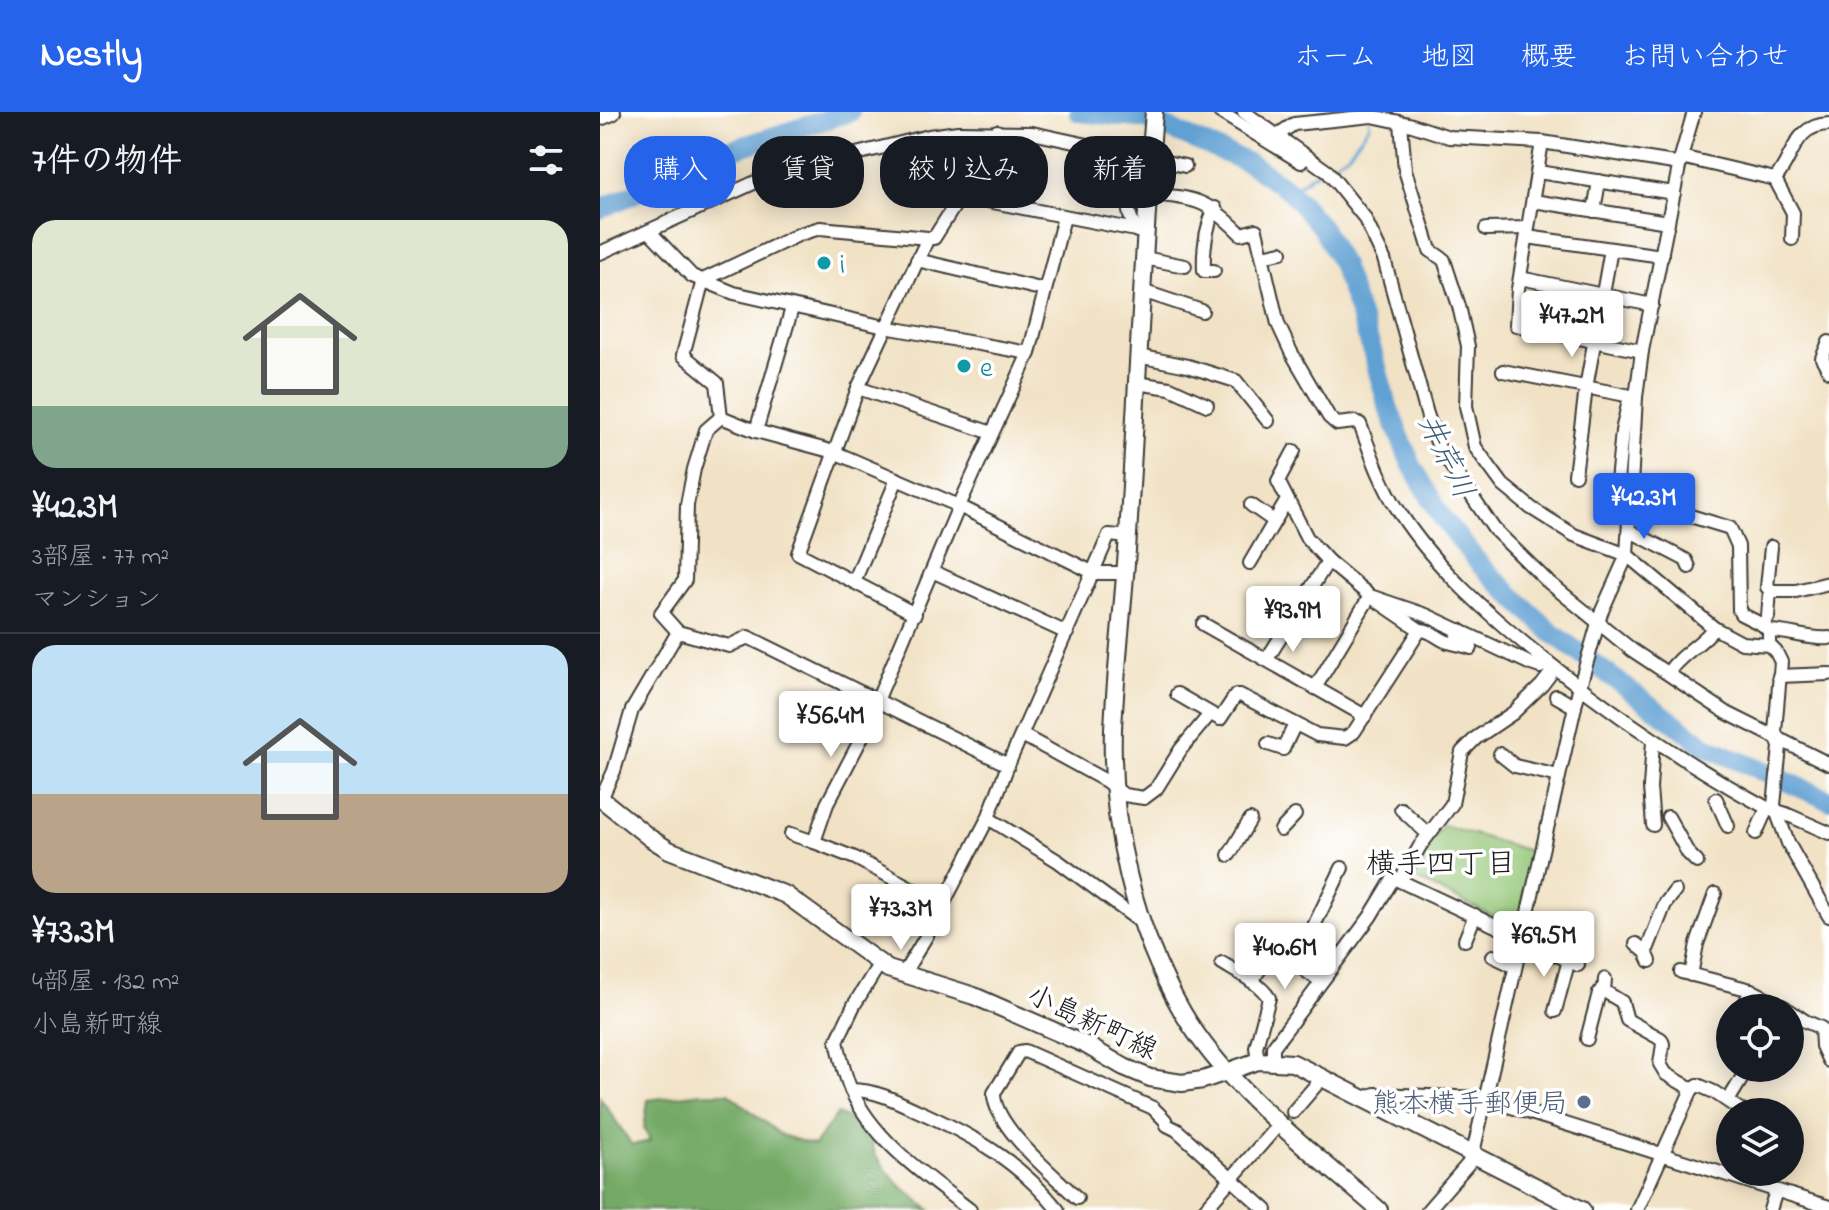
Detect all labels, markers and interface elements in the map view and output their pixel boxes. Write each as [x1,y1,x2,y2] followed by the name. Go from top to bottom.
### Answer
[40,28,142,84] text: Nestly
[1294,38,1377,79] text: ホーム
[1421,38,1477,79] text: 地図
[1521,38,1577,79] text: 概要
[1621,38,1789,79] text: お問い合わせ
[624,136,736,208] chip: 購入
[752,136,864,208] chip: 賃貸
[880,136,1048,208] chip: 絞り込み
[1064,136,1176,208] chip: 新着
[32,138,182,188] text: 7件の物件
[524,138,568,182] icon: filters
[840,246,845,287] place label: i
[815,254,833,272] marker: i
[228,272,372,416] icon: home
[1507,291,1637,359] pin: ¥47.2M
[1539,298,1605,336] text: ¥47.2M
[980,349,993,390] place label: e
[955,357,973,375] marker: e
[1405,407,1484,507] water label: 井芹川
[1579,473,1709,541] pin: ¥42.3M
[1611,480,1677,518] text: ¥42.3M
[32,484,118,534] text: ¥42.3M
[32,539,169,577] text: 3部屋 · 77 m²
[32,582,161,620] text: マンション
[1228,586,1358,654] pin: ¥93.9M
[1264,593,1322,631] text: ¥93.9M
[766,691,896,759] pin: ¥56.4M
[228,697,372,841] icon: home
[797,698,865,736] text: ¥56.4M
[1366,844,1516,888] district label: 横手四丁目
[836,884,966,952] pin: ¥73.3M
[869,891,933,929] text: ¥73.3M
[32,909,115,959] text: ¥73.3M
[1479,911,1609,979] pin: ¥69.5M
[1511,918,1577,956] text: ¥69.5M
[1220,923,1350,991] pin: ¥40.6M
[1253,930,1317,968] text: ¥40.6M
[32,964,180,1002] text: 4部屋 · 132 m²
[1019,976,1164,1072] street label: 小島新町線
[1716,994,1804,1186] map controls
[1716,994,1804,1082] button: locate
[32,1007,162,1045] text: 小島新町線
[1372,1085,1568,1126] place label: 熊本横手郵便局
[1575,1093,1593,1111] marker: 熊本横手郵便局
[1716,1098,1804,1186] button: layers

